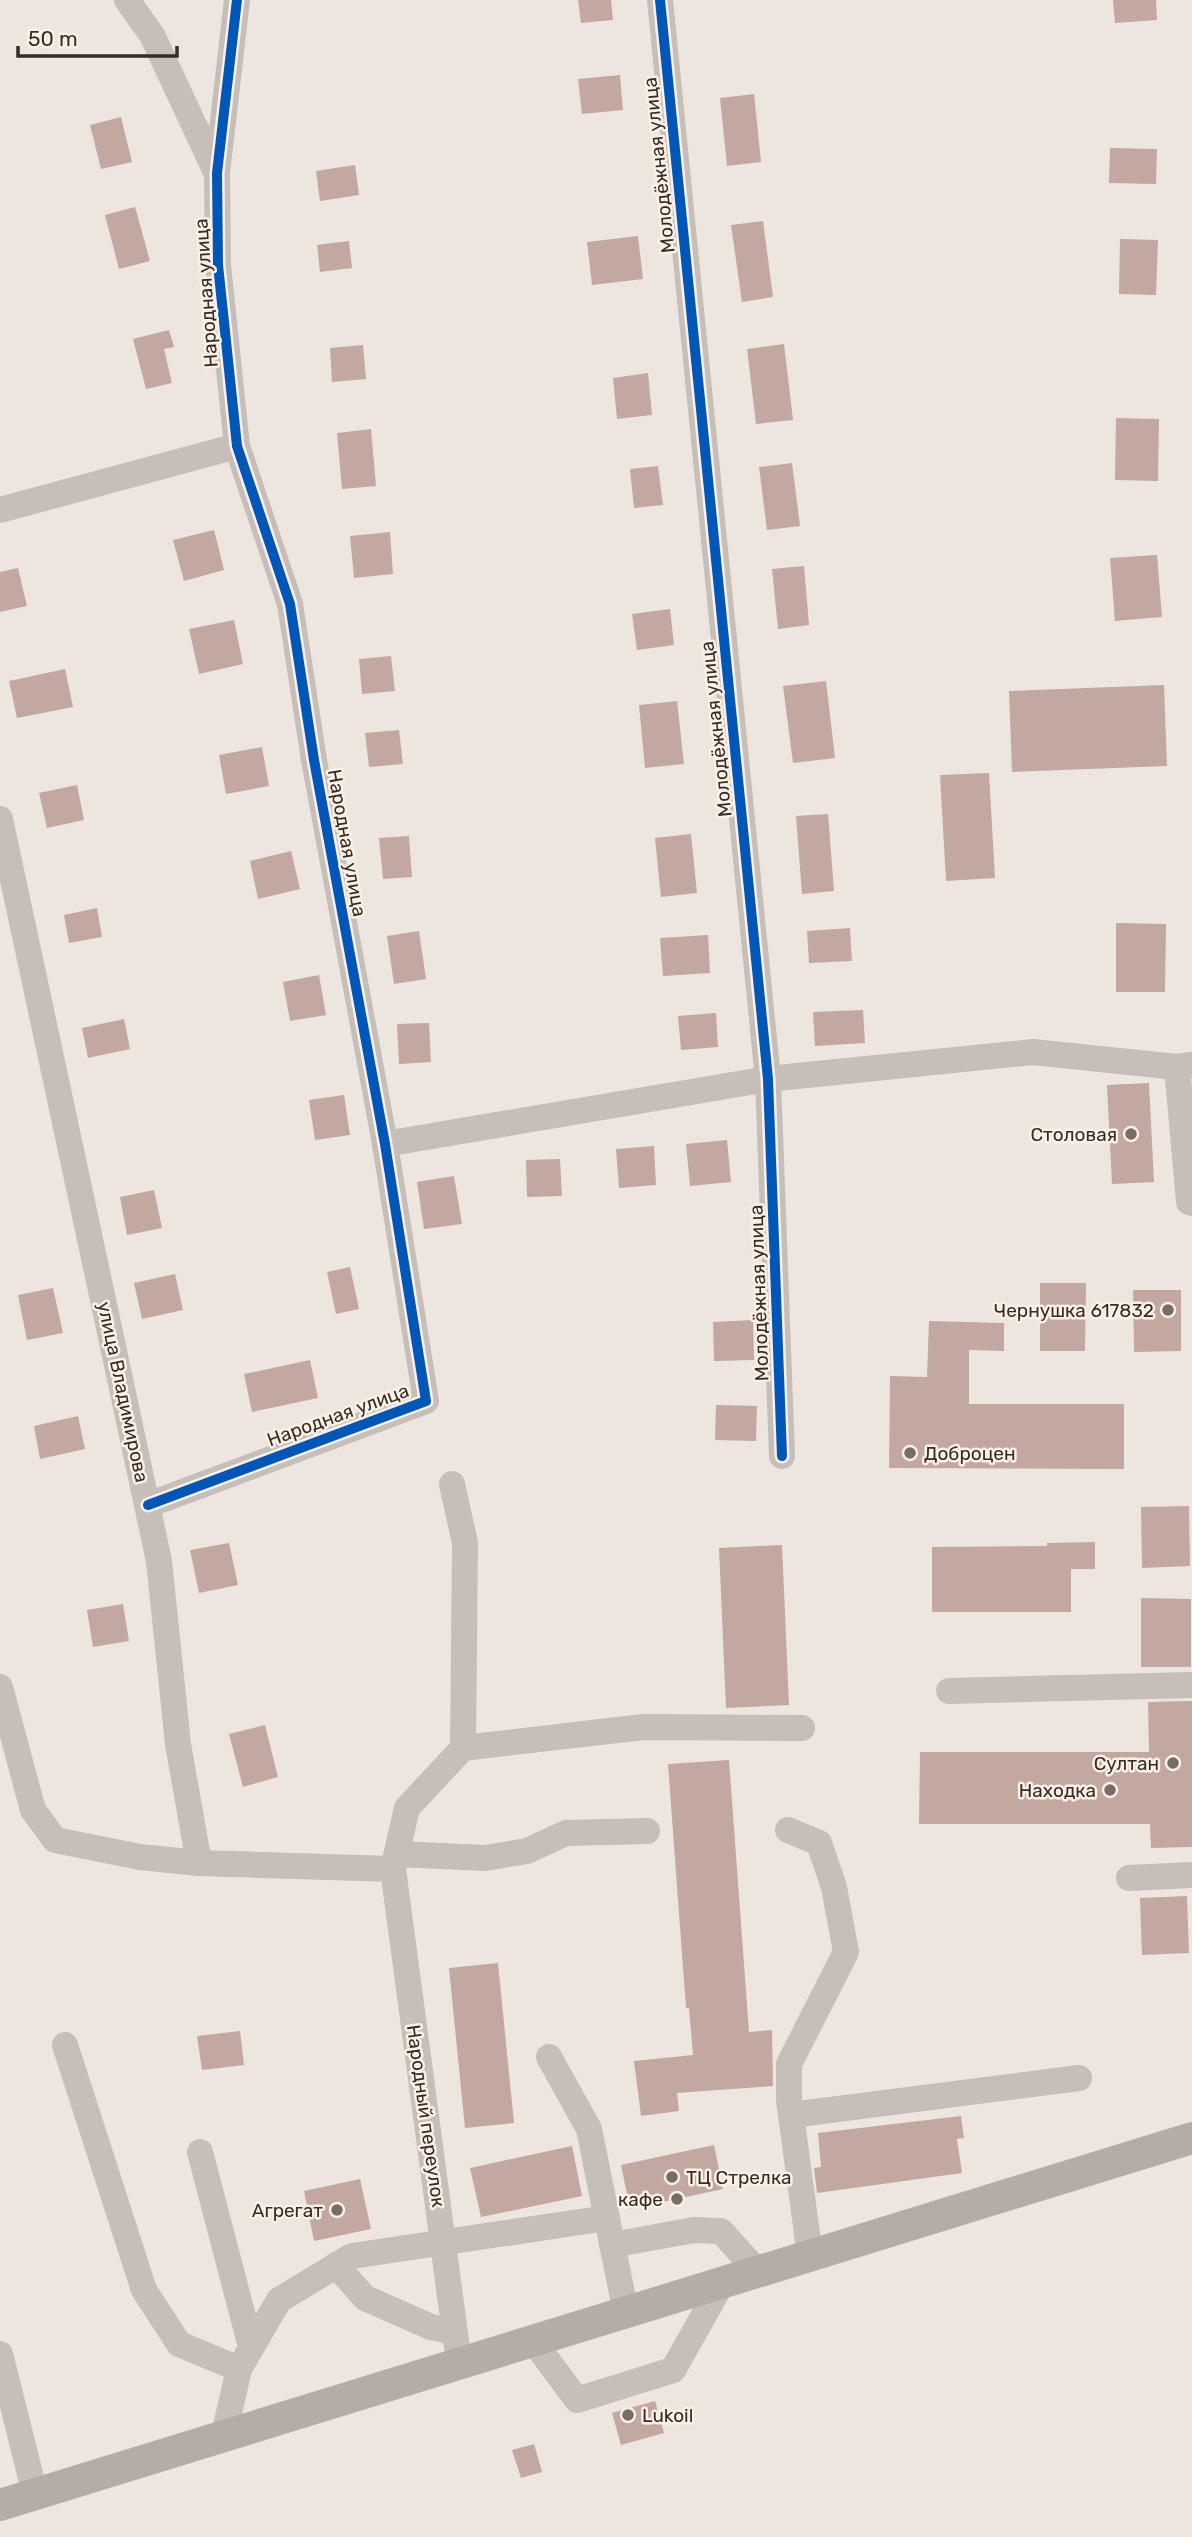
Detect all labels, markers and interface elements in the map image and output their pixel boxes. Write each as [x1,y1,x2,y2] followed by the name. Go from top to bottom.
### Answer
[18,14,177,58] scale bar
[28,26,78,51] text: 50 m
[638,76,680,254] street label: Молодёжная улица
[189,218,223,368] street label: Народная улица
[695,640,737,818] street label: Молодёжная улица
[323,767,371,919] street label: Народная улица
[1030,1123,1117,1146] place label: Столовая
[1123,1126,1139,1142] marker: Столовая
[744,1204,774,1382] street label: Молодёжная улица
[93,1299,153,1485] street label: улица Владимирова
[994,1299,1154,1322] place label: Чернушка 617832
[1160,1302,1176,1318] marker: Чернушка 617832
[264,1379,412,1451] street label: Народная улица
[924,1442,1016,1465] place label: Доброцен
[902,1445,918,1461] marker: Доброцен
[1094,1752,1159,1775] place label: Султан
[1165,1755,1181,1771] marker: Султан
[1019,1779,1096,1802] place label: Находка
[1102,1782,1118,1798] marker: Находка
[402,2023,450,2209] street label: Народный переулок
[686,2166,792,2189] place label: ТЦ Стрелка
[664,2169,680,2185] marker: ТЦ Стрелка
[618,2188,663,2211] place label: кафе
[669,2191,685,2207] marker: кафе
[252,2199,323,2222] place label: Агрегат
[329,2202,345,2218] marker: Агрегат
[642,2404,693,2427] place label: Lukoil
[620,2407,636,2423] marker: Lukoil

